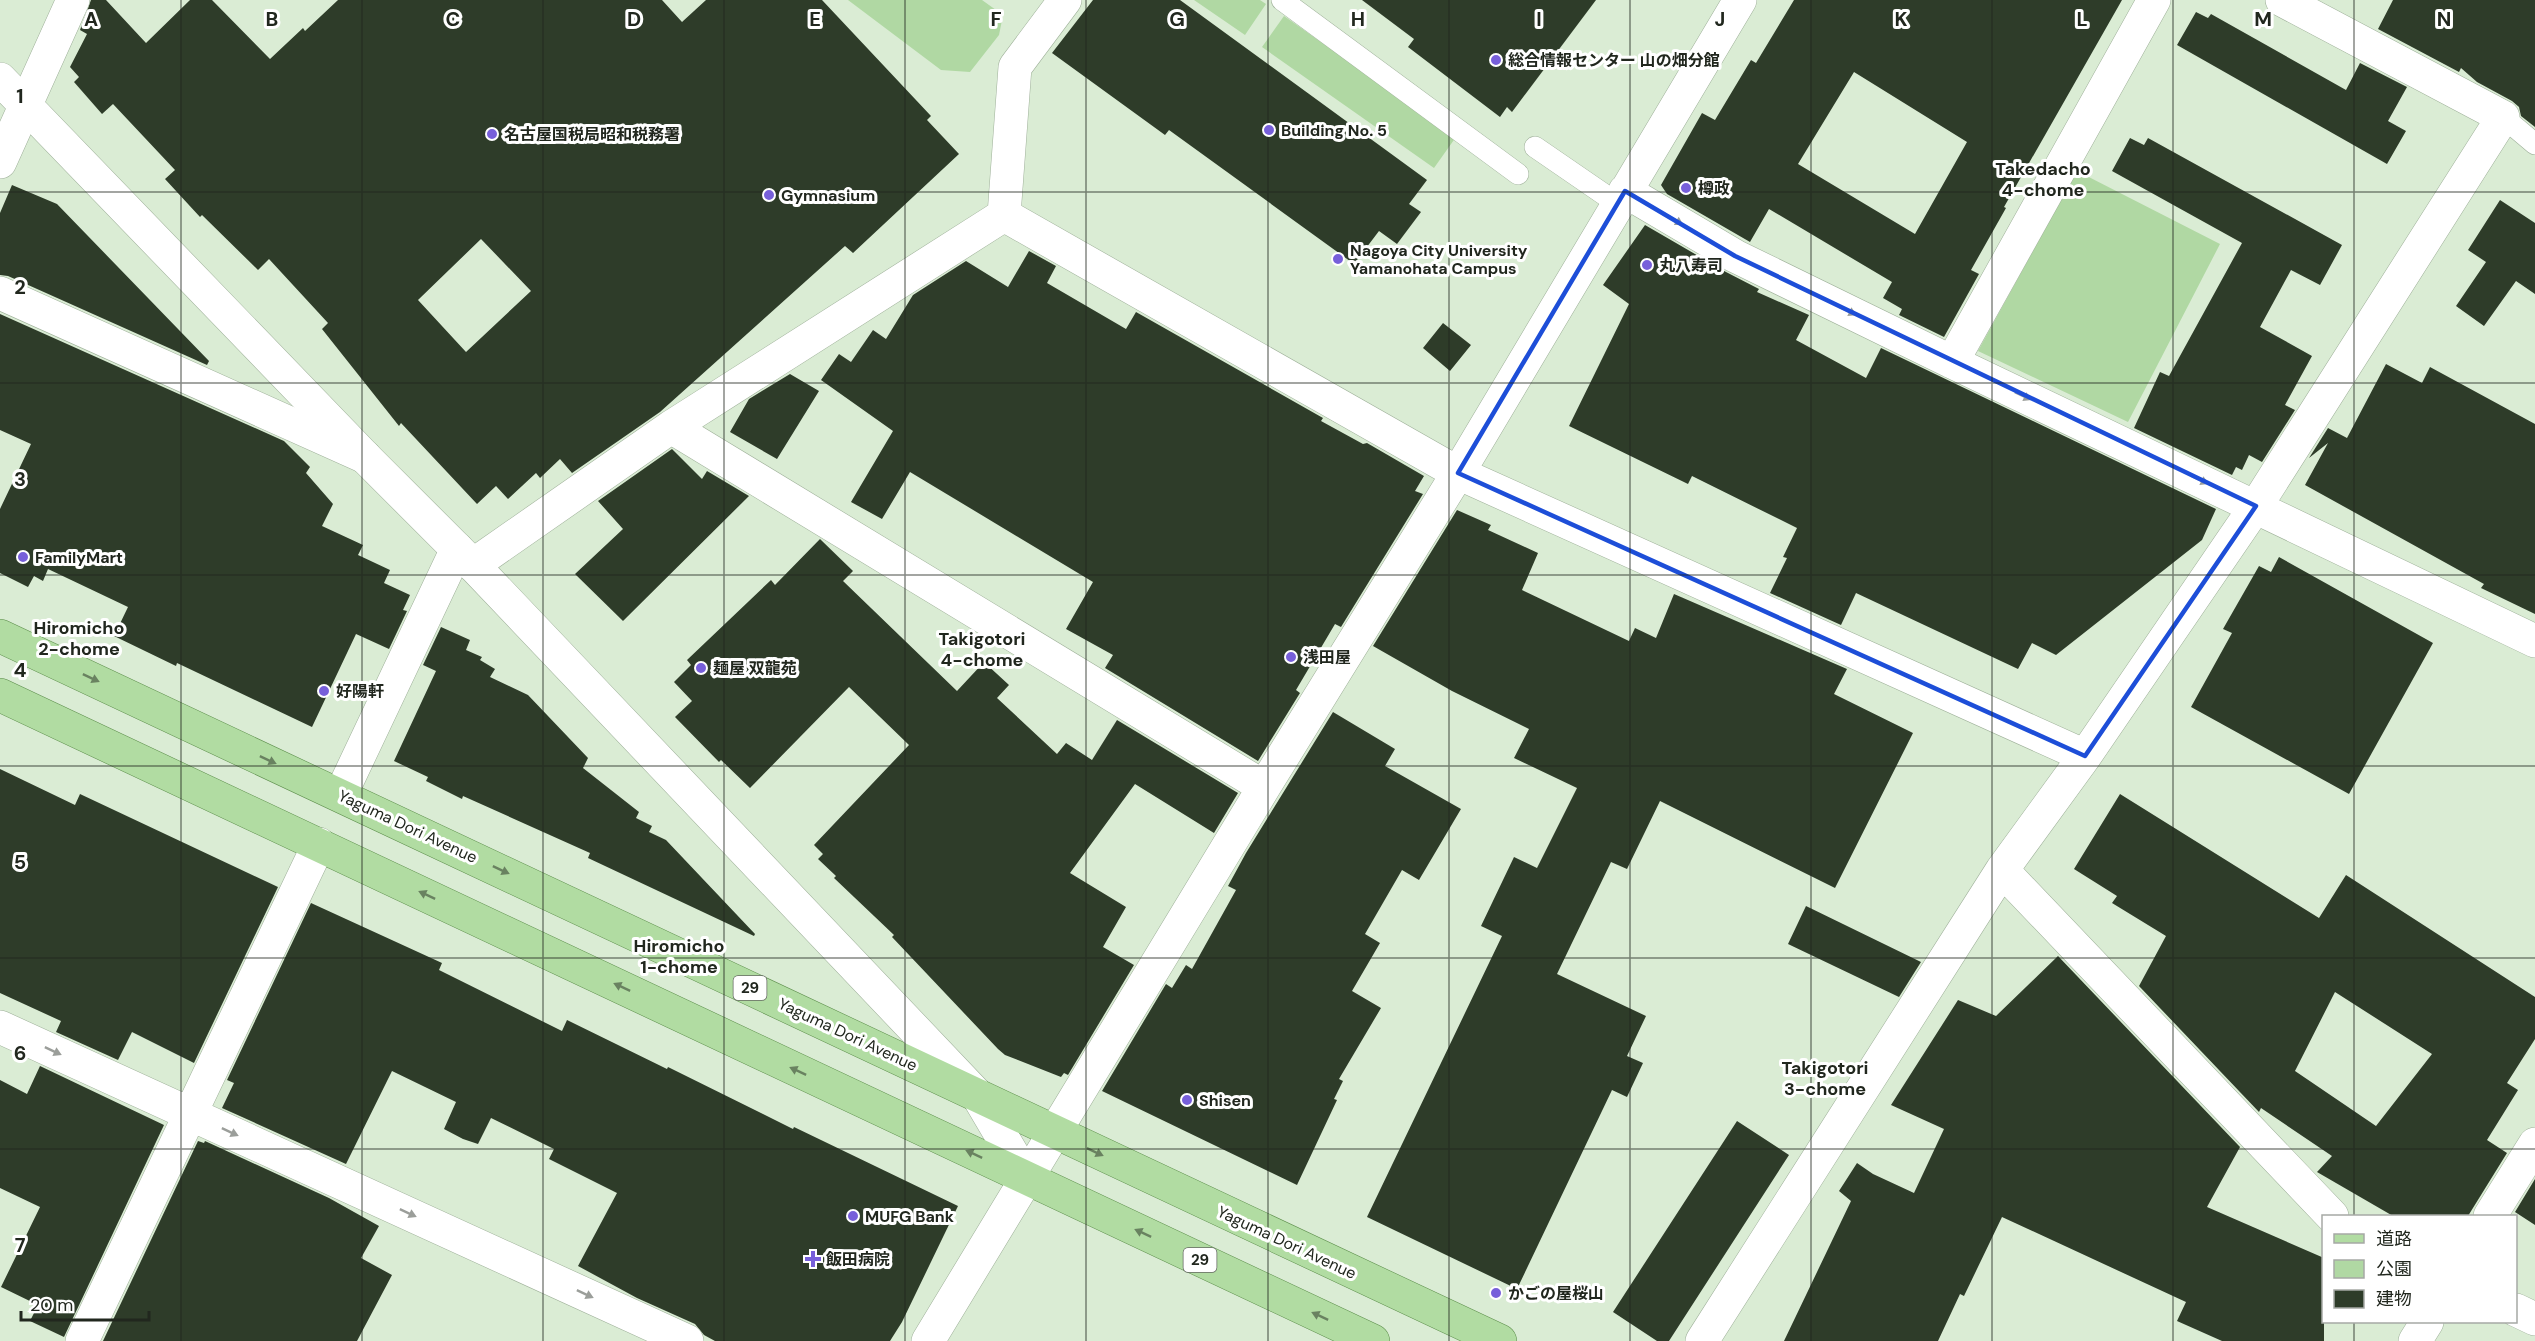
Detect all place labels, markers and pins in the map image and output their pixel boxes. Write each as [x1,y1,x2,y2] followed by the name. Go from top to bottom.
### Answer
[1508,50,1720,71] place label: 総合情報センター 山の畑分館
[1489,53,1503,67] marker: 総合情報センター 山の畑分館
[1281,120,1387,141] place label: Building No. 5
[1262,123,1276,137] marker: Building No. 5
[504,124,680,145] place label: 名古屋国税局昭和税務署
[485,127,499,141] marker: 名古屋国税局昭和税務署
[1698,178,1730,199] place label: 樽政
[1679,181,1693,195] marker: 樽政
[781,185,875,206] place label: Gymnasium
[762,188,776,202] marker: Gymnasium
[1350,240,1528,279] place label: Nagoya City University Yamanohata Campus
[1331,252,1345,266] marker: Nagoya City University Yamanohata Campus
[1659,255,1723,276] place label: 丸八寿司
[1640,258,1654,272] marker: 丸八寿司
[35,547,123,568] place label: FamilyMart
[16,550,30,564] marker: FamilyMart
[1303,647,1351,668] place label: 浅田屋
[1284,650,1298,664] marker: 浅田屋
[713,658,797,679] place label: 麺屋 双龍苑
[694,661,708,675] marker: 麺屋 双龍苑
[336,681,384,702] place label: 好陽軒
[317,684,331,698] marker: 好陽軒
[1199,1090,1251,1111] place label: Shisen
[1180,1093,1194,1107] marker: Shisen
[865,1206,955,1227] place label: MUFG Bank
[846,1209,860,1223] marker: MUFG Bank
[825,1249,890,1270] place label: 飯田病院
[804,1250,822,1268] marker: 飯田病院
[1508,1283,1604,1304] place label: かごの屋桜山
[1489,1286,1503,1300] marker: かごの屋桜山

